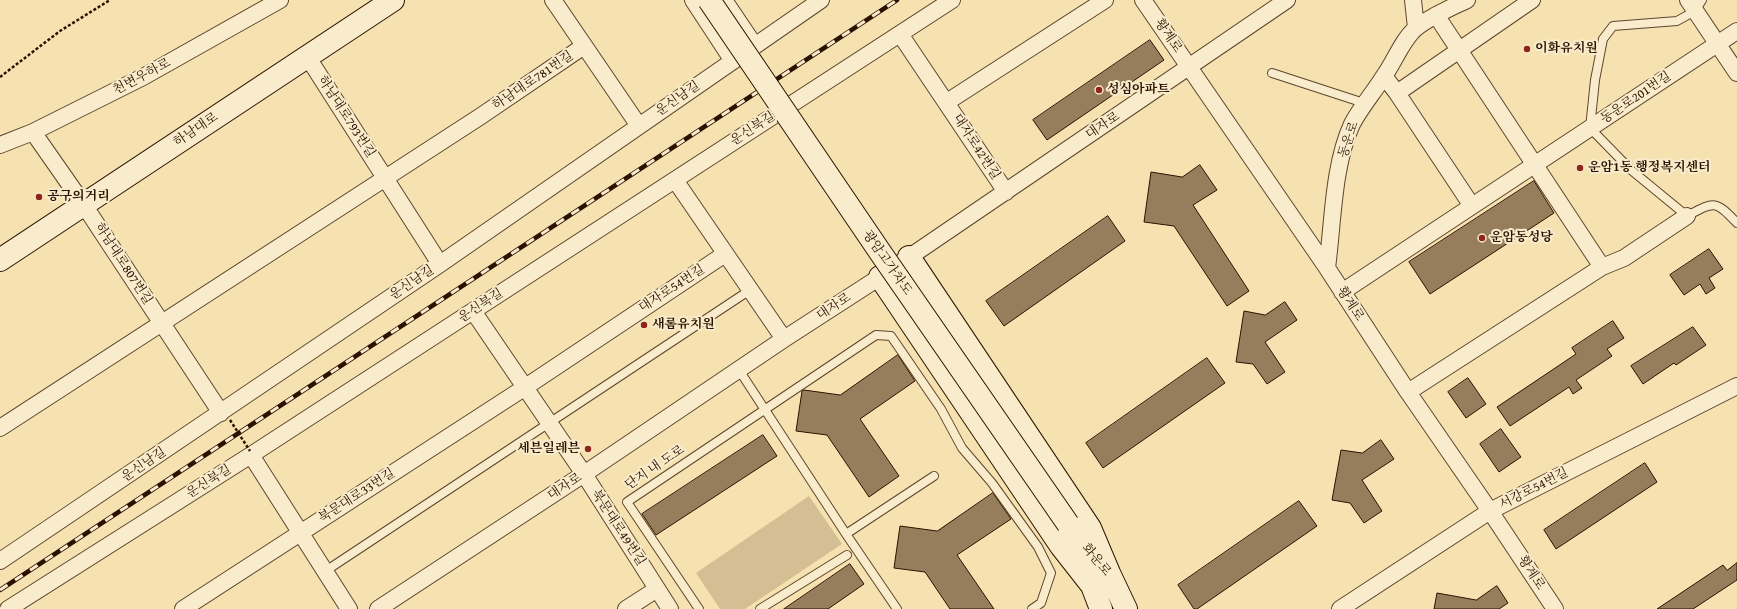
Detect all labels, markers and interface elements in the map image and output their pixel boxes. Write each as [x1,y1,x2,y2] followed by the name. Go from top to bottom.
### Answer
[1151,16,1185,56] street label: 황계로
[1535,41,1598,57] place label: 이화유치원
[1522,44,1532,54] marker: 이화유치원
[490,48,576,114] street label: 하남대로781번길
[111,55,173,99] street label: 천변우하로
[1598,69,1674,127] street label: 동운로201번길
[314,73,378,161] street label: 하남대로793번길
[653,78,703,120] street label: 운신남길
[1107,82,1170,98] place label: 성심아파트
[1094,85,1104,95] marker: 성심아파트
[171,109,221,151] street label: 하남대로
[728,109,778,149] street label: 운신북길
[1083,109,1123,143] street label: 대자로
[949,111,1003,183] street label: 대자로42번길
[1335,120,1363,160] street label: 동운로
[1588,160,1711,176] place label: 운암1동 행정복지센터
[1575,163,1585,173] marker: 운암1동 행정복지센터
[47,189,110,205] place label: 공구의거리
[34,192,44,202] marker: 공구의거리
[91,220,155,308] street label: 하남대로807번길
[859,228,915,298] street label: 광암고가차도
[1490,230,1553,246] place label: 운암동성당
[1477,233,1487,243] marker: 운암동성당
[387,262,437,304] street label: 운신남길
[636,262,708,316] street label: 대자로54번길
[1333,284,1367,324] street label: 황계로
[456,286,506,326] street label: 운신북길
[814,290,854,324] street label: 대자로
[652,317,715,333] place label: 새롬유치원
[639,320,649,330] marker: 새롬유치원
[517,441,580,457] place label: 세븐일레븐
[622,442,688,494] street label: 단지 내 도로
[119,444,169,486] street label: 운신남길
[583,444,593,454] marker: 세븐일레븐
[184,462,234,502] street label: 운신북길
[1497,465,1571,513] street label: 서강로54번길
[316,466,398,526] street label: 북문대로33번길
[545,470,585,504] street label: 대자로
[588,487,648,569] street label: 북문대로49번길
[1078,541,1114,579] street label: 화운로
[1514,553,1548,593] street label: 황계로

